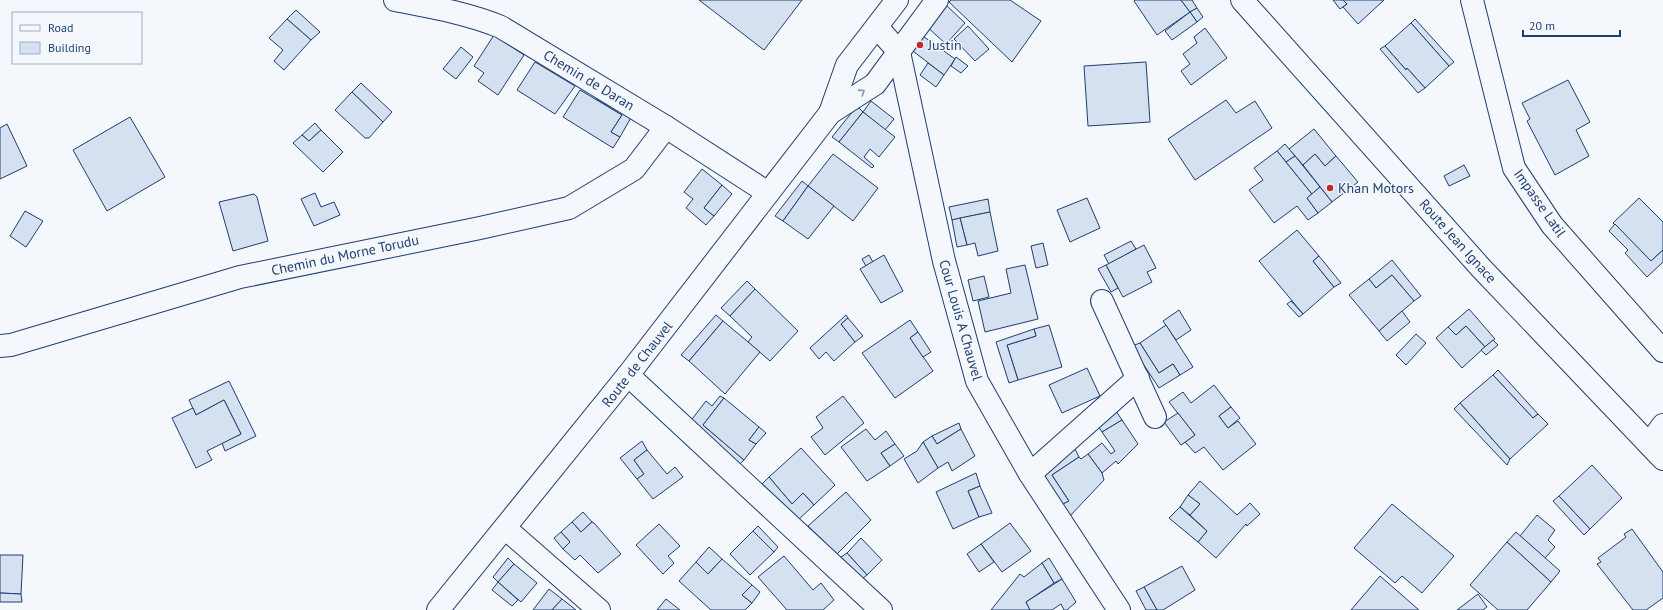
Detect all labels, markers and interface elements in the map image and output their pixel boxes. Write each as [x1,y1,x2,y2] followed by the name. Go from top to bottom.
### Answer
[12,12,142,64] legend
[1523,12,1620,38] scale bar
[1529,18,1555,33] text: 20 m
[48,20,73,35] text: Road
[927,36,962,54] place label: Justin
[48,40,91,55] text: Building
[915,40,925,50] marker: Justin
[540,46,638,114] street label: Chemin de Daran
[858,89,865,96] one-way arrow
[1510,165,1570,241] street label: Impasse Latil
[1338,179,1414,197] place label: Khan Motors
[1325,183,1335,193] marker: Khan Motors
[1416,195,1500,287] street label: Route Jean Ignace
[270,231,420,279] street label: Chemin du Morne Torudu
[935,258,987,382] street label: Cour Louis A Chauvel
[598,317,676,411] street label: Route de Chauvel

